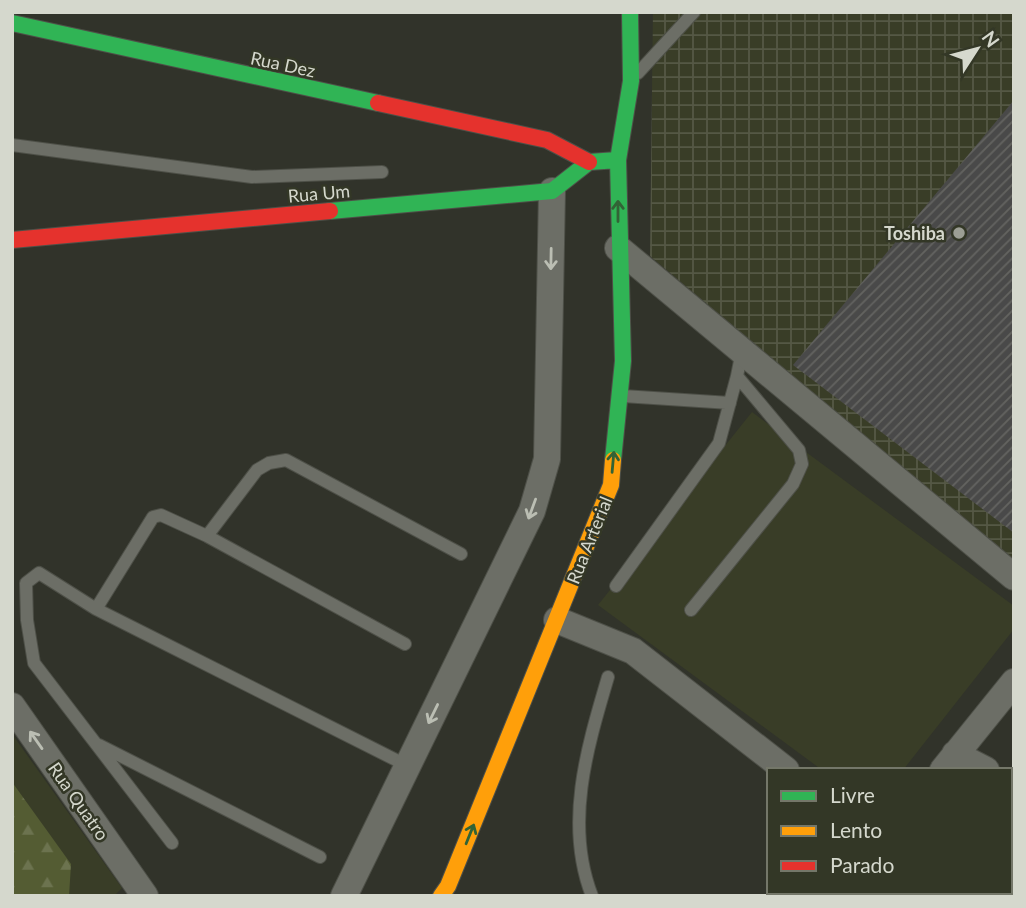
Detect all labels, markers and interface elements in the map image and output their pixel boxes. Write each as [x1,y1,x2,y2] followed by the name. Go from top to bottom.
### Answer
[942,14,1012,84] north arrow
[978,26,1005,51] text: N
[249,46,317,82] street label: Rua Dez
[287,179,351,207] street label: Rua Um
[611,200,625,223] one-way arrow
[884,222,945,244] place label: Toshiba
[951,225,967,241] marker: Toshiba
[544,247,558,270] one-way arrow
[607,452,620,474] one-way arrow
[561,493,617,587] street label: Rua Arterial
[525,497,537,519] one-way arrow
[426,703,440,724] one-way arrow
[29,731,43,750] one-way arrow
[44,758,114,844] street label: Rua Quatro
[767,768,1012,894] legend
[830,782,875,807] text: Livre
[830,817,882,842] text: Lento
[464,824,477,845] one-way arrow
[830,852,894,877] text: Parado

